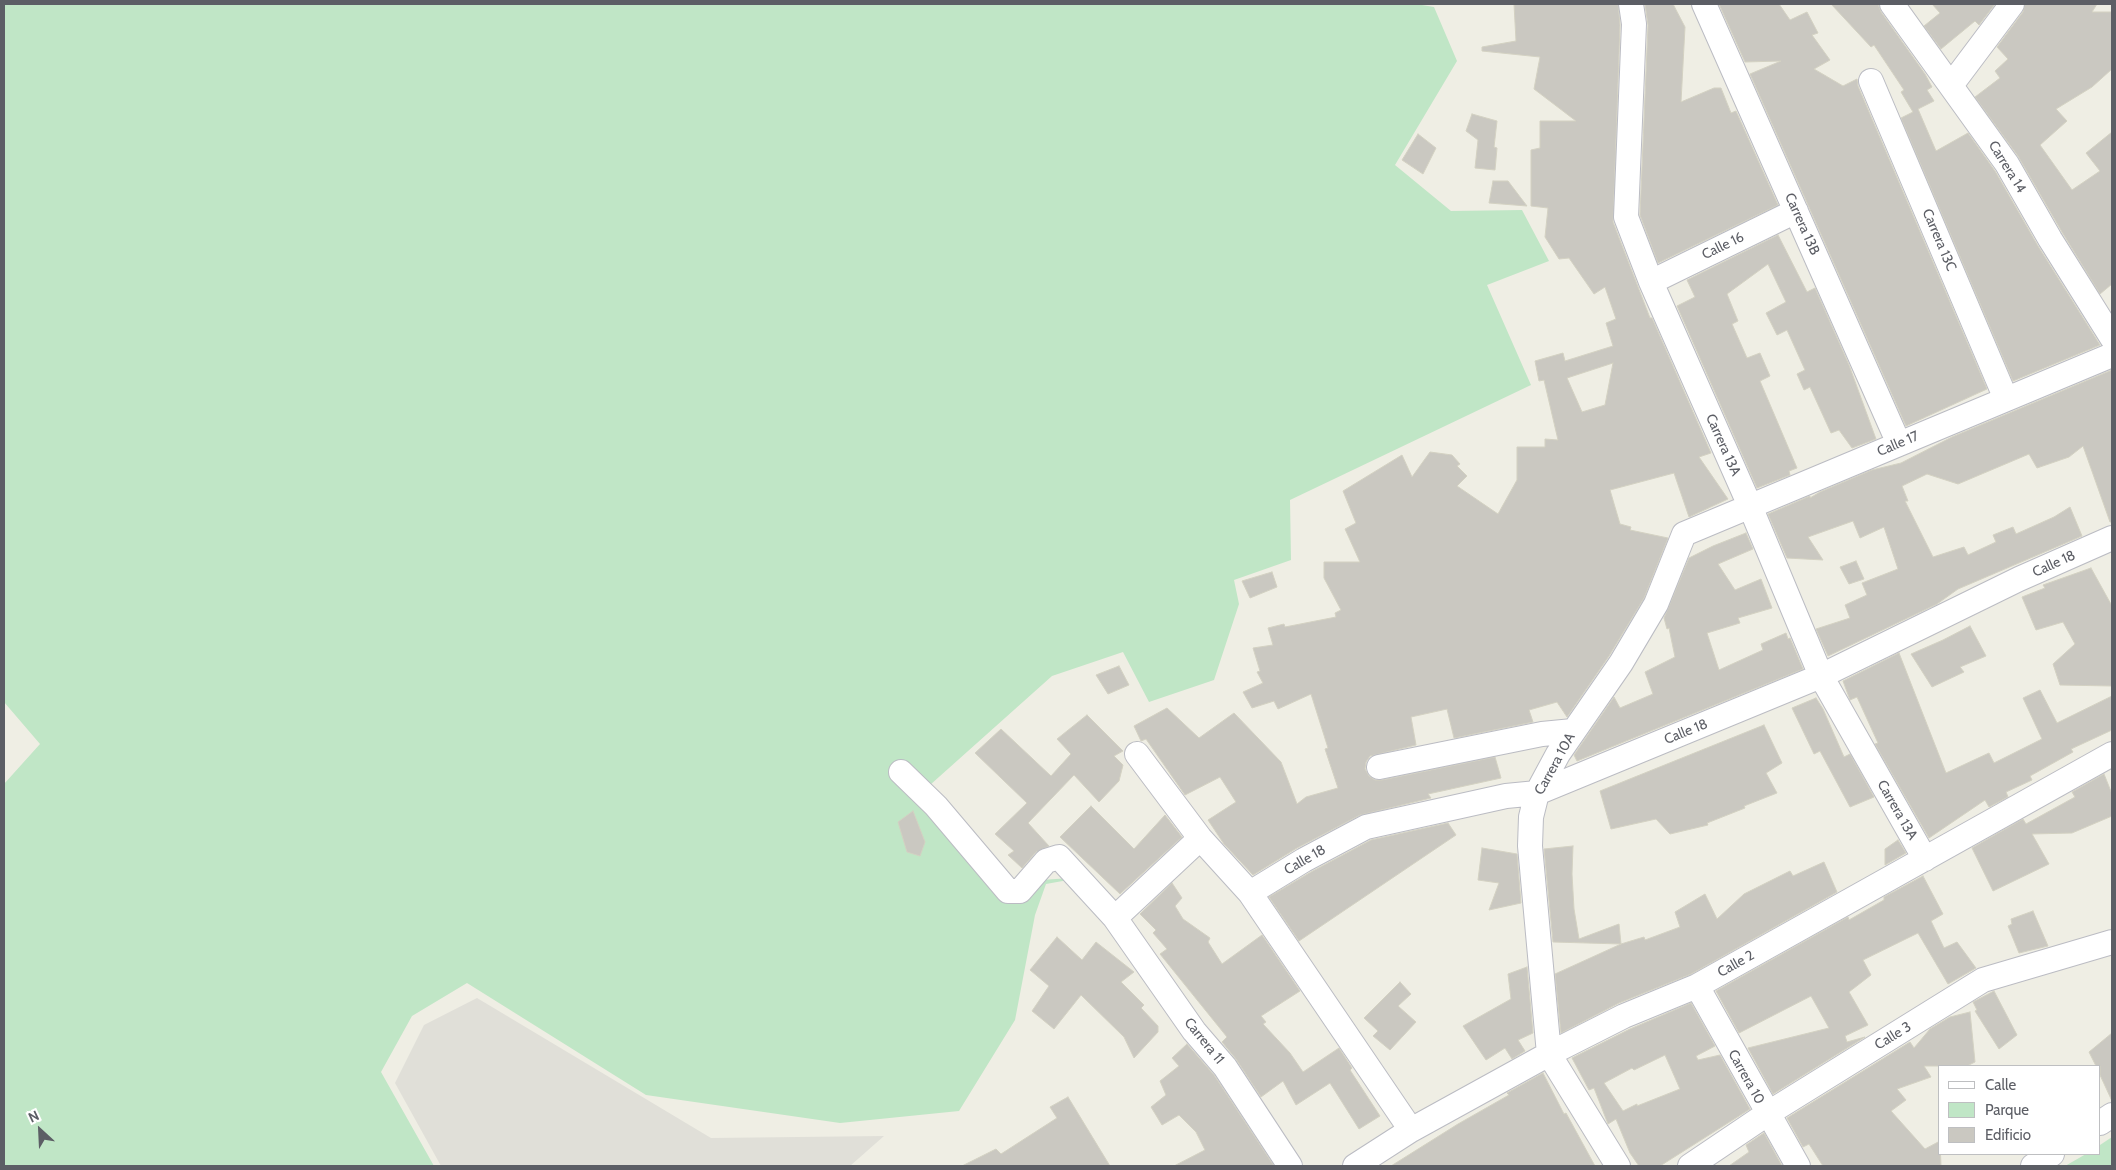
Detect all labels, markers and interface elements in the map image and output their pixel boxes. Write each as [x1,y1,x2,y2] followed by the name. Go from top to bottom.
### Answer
[1985,138,2029,196] street label: Carrera 14
[1781,190,1823,258] street label: Carrera 13B
[1918,206,1960,274] street label: Carrera 13C
[1699,229,1747,263] street label: Calle 16
[1702,411,1744,479] street label: Carrera 13A
[1875,428,1921,460] street label: Calle 17
[2030,547,2078,581] street label: Calle 18
[1662,716,1710,748] street label: Calle 18
[1531,730,1579,798] street label: Carrera 10A
[1873,777,1921,843] street label: Carrera 13A
[1281,841,1329,879] street label: Calle 18
[1715,947,1757,981] street label: Calle 2
[1180,1015,1228,1067] street label: Carrera 11
[1872,1018,1914,1054] street label: Calle 3
[1724,1047,1768,1107] street label: Carrera 10
[1938,1065,2101,1155] legend
[1985,1076,2016,1094] text: Calle
[1985,1101,2029,1119] text: Parque
[15,1105,65,1155] north arrow
[25,1106,42,1127] text: N
[1985,1126,2031,1144] text: Edificio

